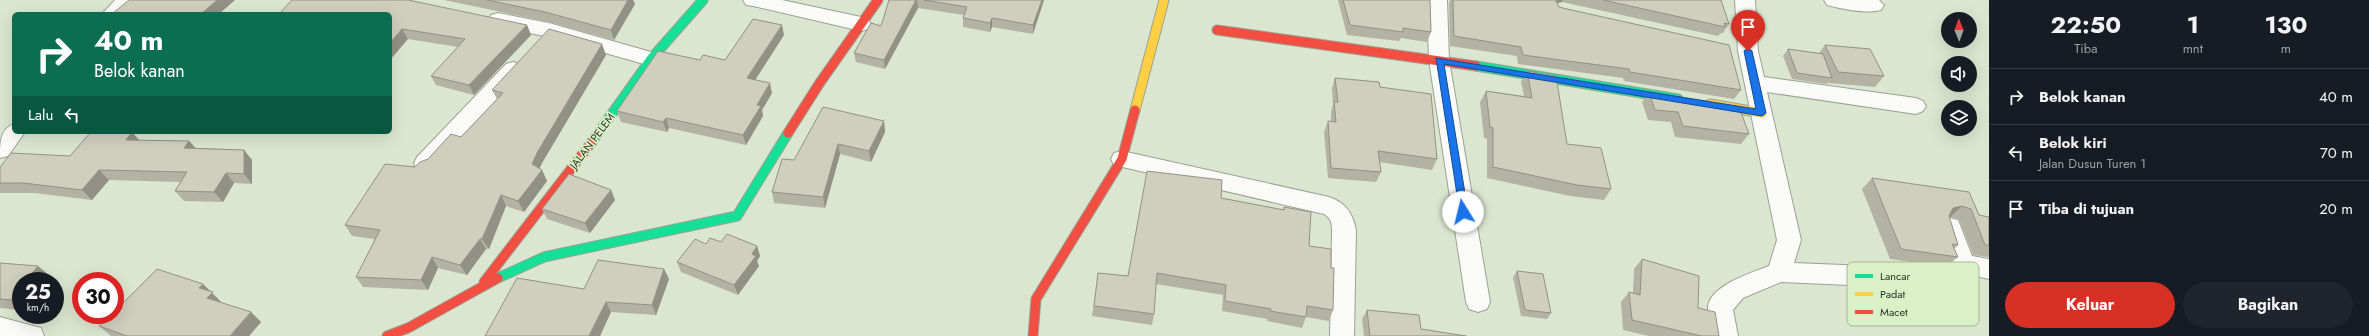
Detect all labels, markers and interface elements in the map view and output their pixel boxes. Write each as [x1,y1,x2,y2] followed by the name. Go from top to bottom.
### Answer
[2051,7,2121,42] text: 22:50
[2187,7,2199,42] text: 1
[2264,7,2307,42] text: 130
[1731,10,1765,51] pin
[1941,12,1977,48] north arrow
[1941,12,1977,136] map controls
[1737,16,1759,38] icon: arrive
[94,20,163,61] text: 40 m
[28,28,80,80] icon: right
[2074,39,2097,58] text: Tiba
[2183,39,2203,58] text: mnt
[2281,39,2291,58] text: m
[1941,56,1977,92] button: sound
[94,58,185,84] text: Belok kanan
[2005,86,2027,108] icon: right
[2039,86,2126,108] text: Belok kanan
[2319,86,2353,108] text: 40 m
[1941,100,1977,136] button: layers
[28,104,53,126] text: Lalu
[61,104,83,126] icon: left
[564,110,618,174] street label: JALAN PELEM
[2039,132,2107,154] text: Belok kiri
[2005,142,2027,164] icon: left
[2320,142,2353,164] text: 70 m
[2039,154,2146,173] text: Jalan Dusun Turen 1
[1442,191,1484,233] position arrow
[2005,198,2027,220] icon: arrive
[2039,198,2134,220] text: Tiba di tujuan
[2319,198,2353,220] text: 20 m
[1847,262,1979,326] legend
[1880,268,1911,284] text: Lancar
[72,272,124,324] speed limit sign: 30
[25,278,51,307] text: 25
[2005,282,2175,328] button: Keluar
[2183,282,2353,328] button: Bagikan
[1880,286,1906,302] text: Padat
[27,300,49,315] text: km/h
[1880,304,1908,320] text: Macet

